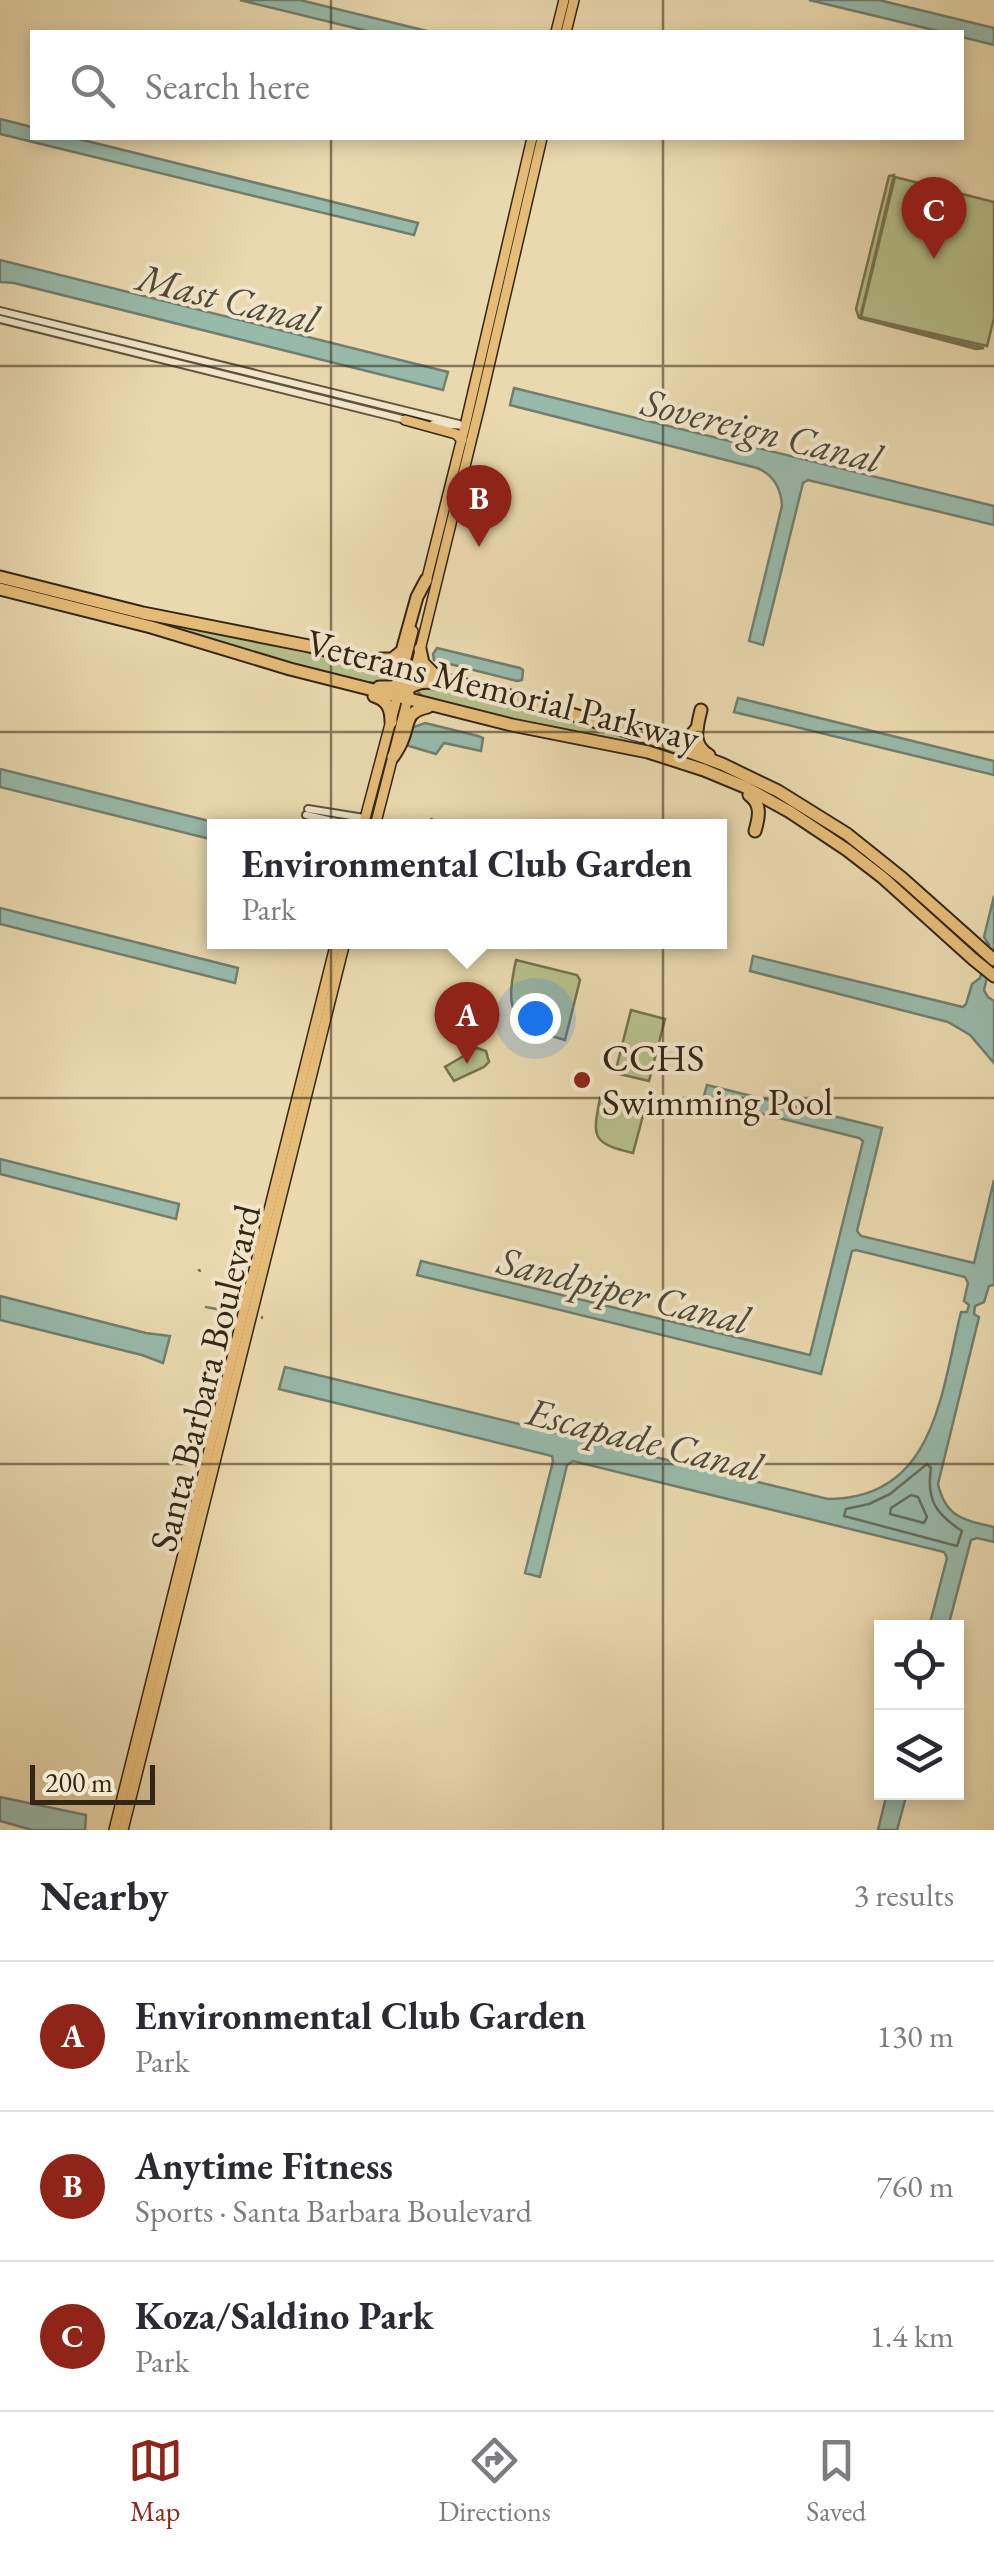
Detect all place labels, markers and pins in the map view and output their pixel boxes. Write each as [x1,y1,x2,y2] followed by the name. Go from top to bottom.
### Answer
[902,176,966,259] pin: C
[446,464,512,547] pin: B
[434,982,500,1064] pin: A
[602,1033,833,1126] place label: CCHS Swimming Pool
[571,1069,593,1091] marker: CCHS Swimming Pool

